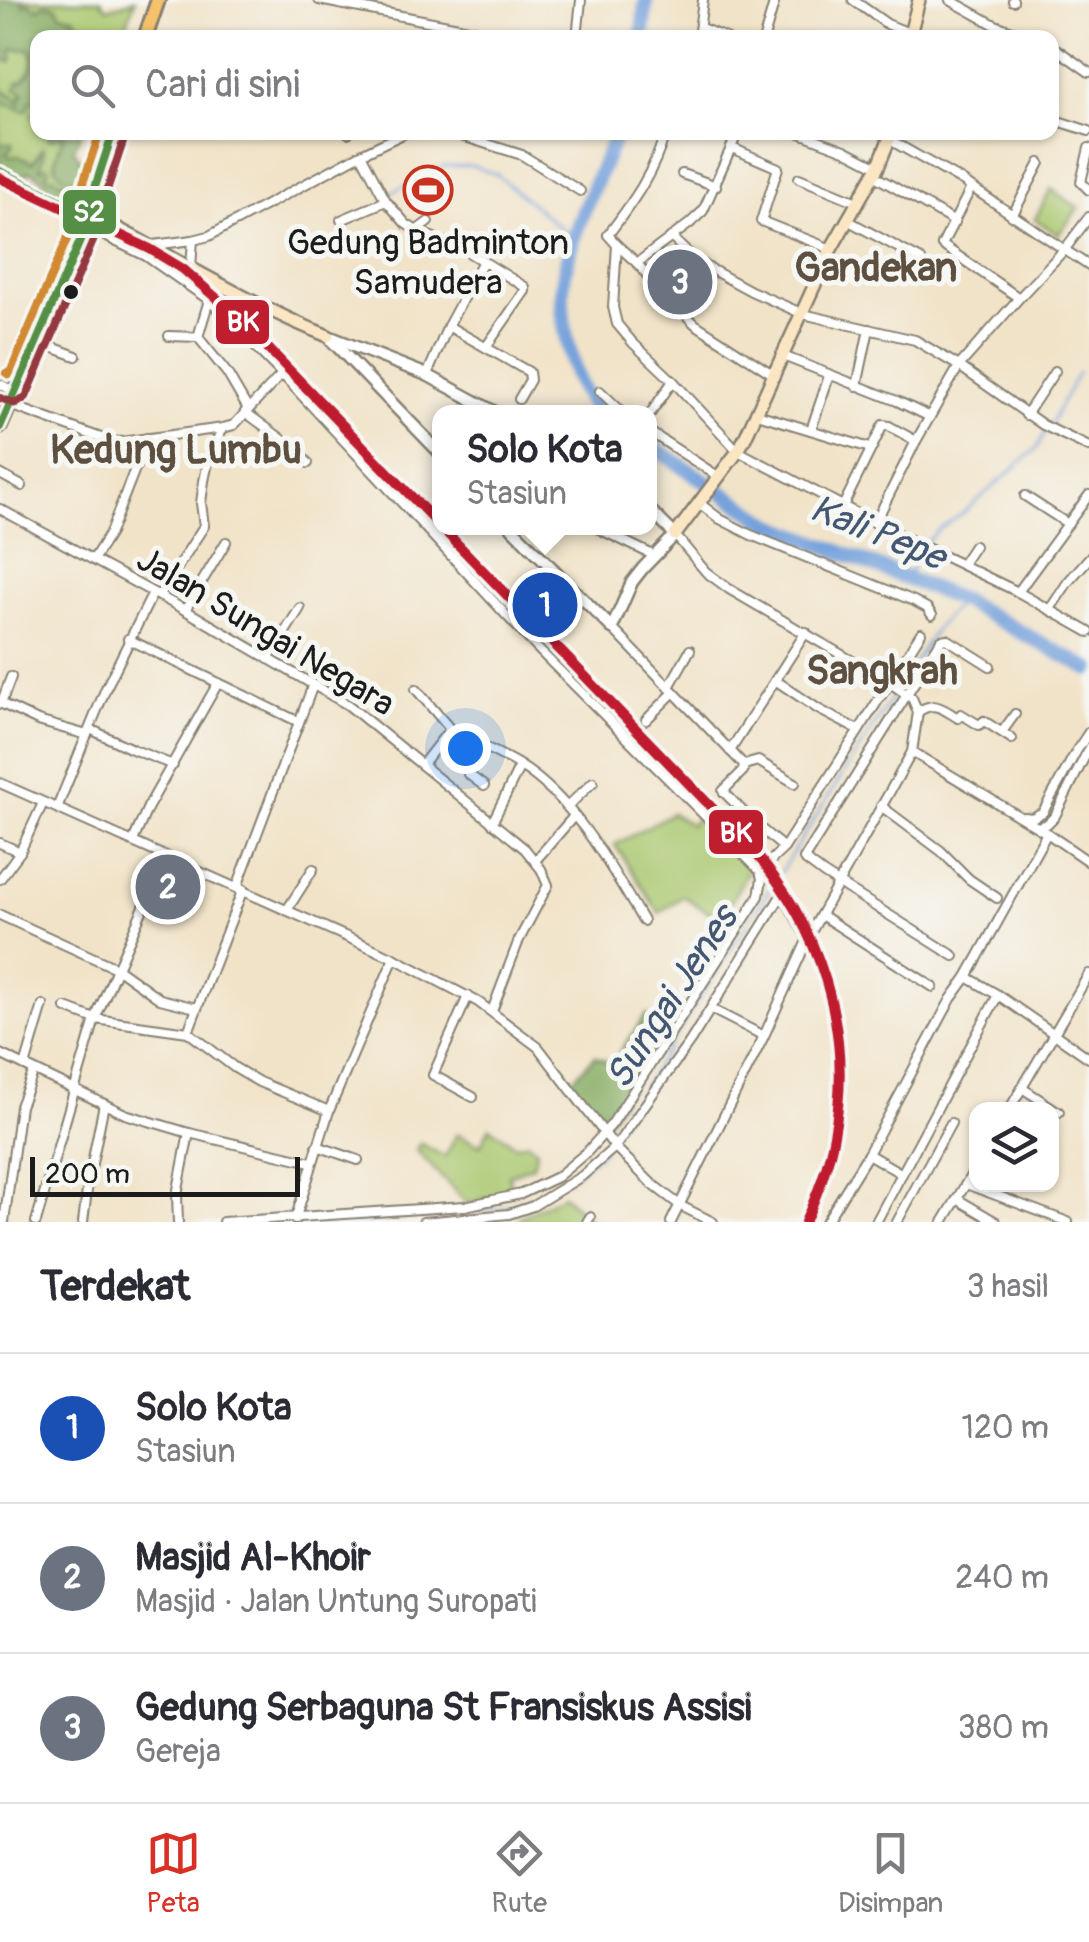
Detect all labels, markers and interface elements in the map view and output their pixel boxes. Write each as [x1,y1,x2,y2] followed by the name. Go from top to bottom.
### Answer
[30,30,1059,140] search box
[65,58,120,113] icon: search
[145,61,300,109] text: Cari di sini
[402,164,454,216] sports icon: Gedung Badminton Samudera
[61,188,118,236] line badge: S2
[73,195,105,230] text: S2
[287,221,569,305] place label: Gedung Badminton Samudera
[648,244,712,320] pin: 3
[795,244,958,293] district label: Gandekan
[61,282,81,302] unlabelled marker
[214,298,271,346] line badge: BK
[227,305,259,340] text: BK
[432,405,657,535] popup
[50,426,302,475] district label: Kedung Lumbu
[466,426,623,474] text: Solo Kota
[466,474,567,514] text: Stasiun
[803,484,955,583] water label: Kali Pepe
[129,538,402,726] street label: Jalan Sungai Negara
[512,568,578,642] pin: 1
[806,647,958,696] district label: Sangkrah
[440,723,491,774] your location
[707,808,765,856] line badge: BK
[720,816,752,851] text: BK
[136,850,200,924] pin: 2
[595,894,751,1098] water label: Sungai Jenes
[969,1102,1059,1192] map controls
[969,1102,1059,1192] button: layers
[30,1152,300,1196] scale bar
[45,1157,130,1192] text: 200 m
[40,1261,190,1313] text: Terdekat
[967,1267,1049,1307] text: 3 hasil
[135,1384,292,1432] text: Solo Kota
[66,1408,79,1448] text: 1
[961,1408,1049,1448] text: 120 m
[135,1432,236,1472] text: Stasiun
[135,1534,371,1582] text: Masjid Al-Khoir
[64,1558,81,1598] text: 2
[955,1558,1049,1598] text: 240 m
[135,1582,537,1622] text: Masjid · Jalan Untung Suropati
[135,1684,751,1732] text: Gedung Serbaguna St Fransiskus Assisi
[64,1708,81,1748] text: 3
[958,1708,1049,1748] text: 380 m
[135,1732,221,1772] text: Gereja
[146,1826,201,1921] tab: Peta
[492,1826,547,1921] tab: Rute
[838,1826,943,1921] tab: Disimpan

